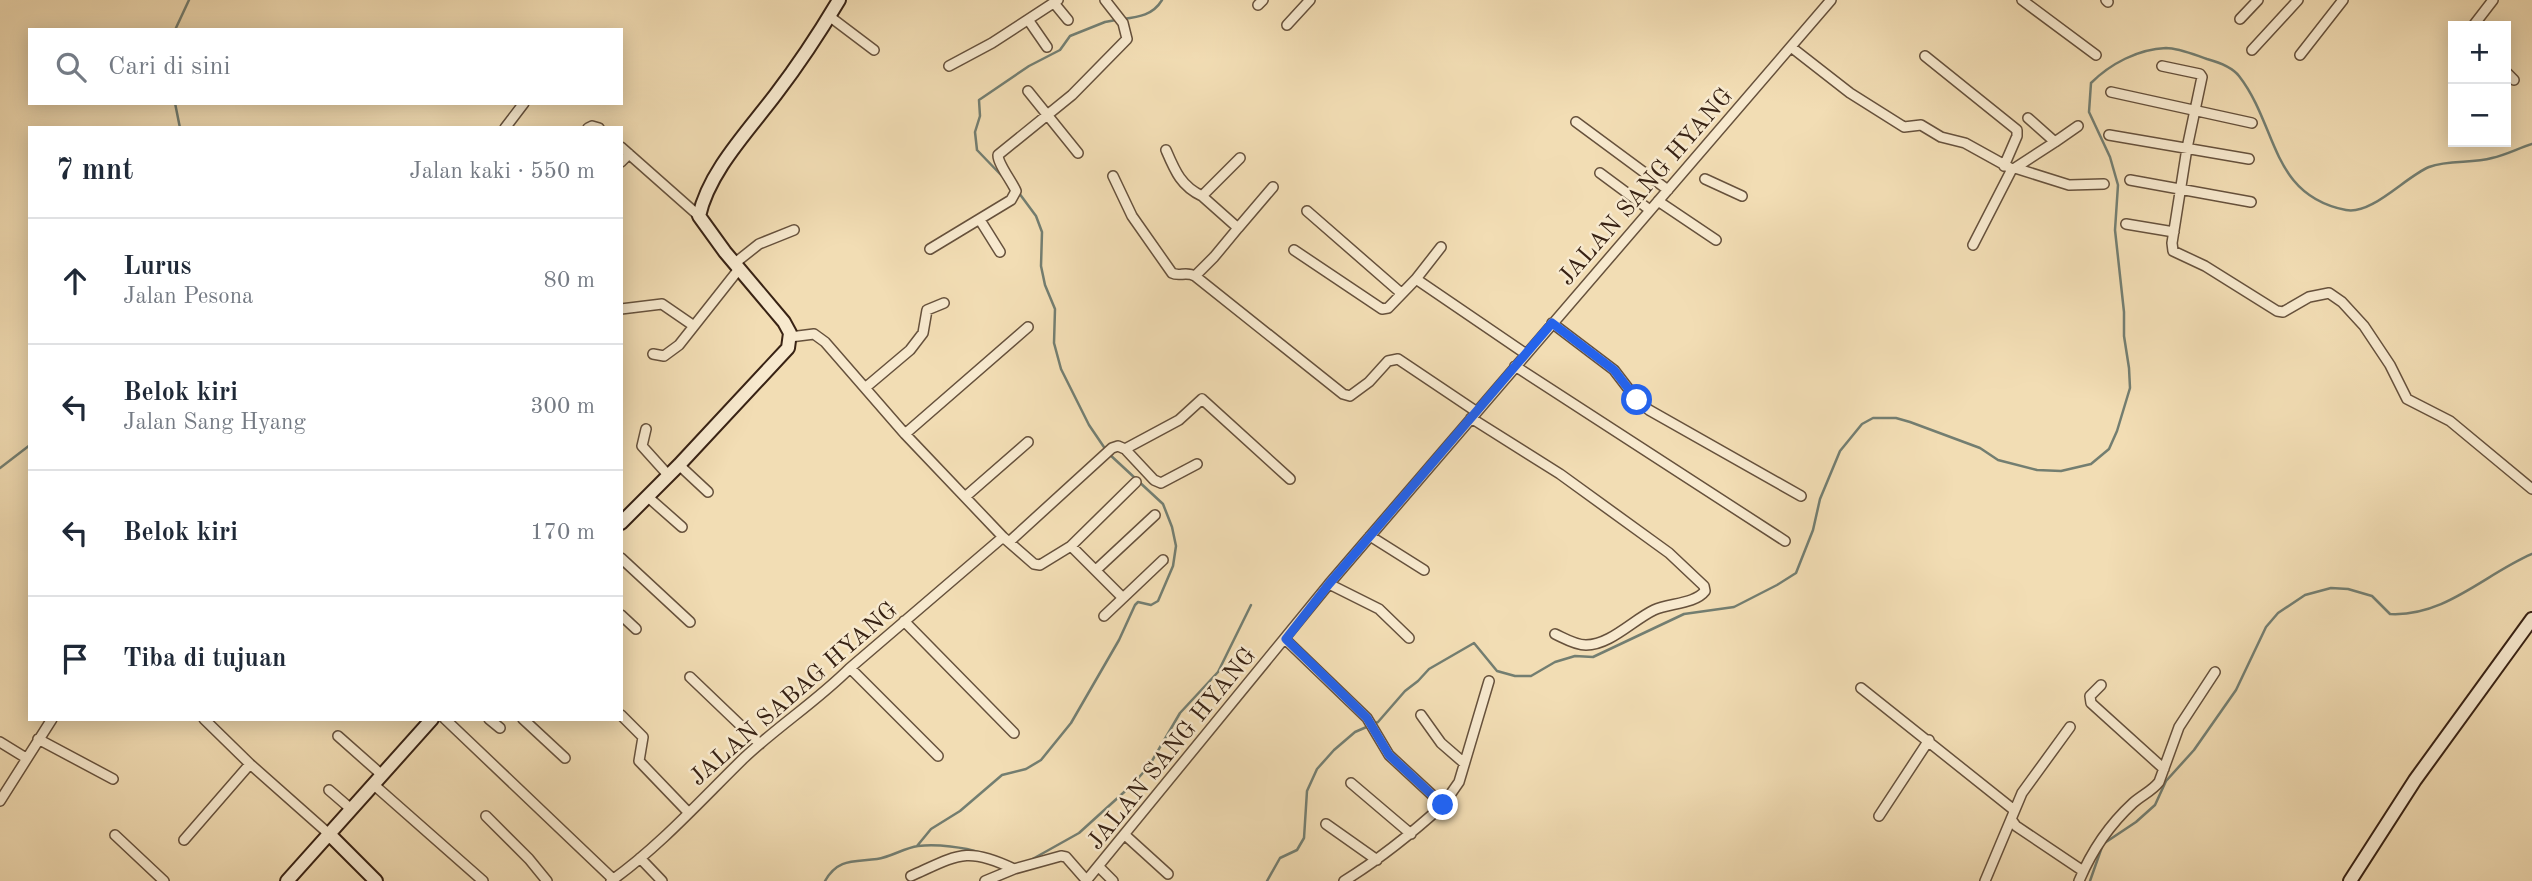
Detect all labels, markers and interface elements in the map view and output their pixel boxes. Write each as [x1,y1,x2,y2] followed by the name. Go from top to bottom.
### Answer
[2448,21,2511,147] map controls
[2448,21,2511,84] button: +
[28,28,623,105] search box
[52,48,90,86] icon: search
[108,54,230,80] text: Cari di sini
[1555,84,1738,290] street label: JALAN SANG HYANG
[2448,84,2511,147] button: −
[56,156,133,186] text: 7 mnt
[409,160,595,183] text: Jalan kaki · 550 m
[123,254,191,280] text: Lurus
[56,262,94,300] icon: ahead
[544,269,595,292] text: 80 m
[123,285,253,308] text: Jalan Pesona
[123,380,238,406] text: Belok kiri
[1621,384,1652,415] route start
[56,388,94,426] icon: left
[530,395,595,418] text: 300 m
[123,411,306,434] text: Jalan Sang Hyang
[56,514,94,552] icon: left
[123,520,238,546] text: Belok kiri
[530,521,595,544] text: 170 m
[686,598,903,791] street label: JALAN SABAG HYANG
[56,640,94,678] icon: arrive
[1084,644,1261,855] street label: JALAN SANG HYANG
[123,646,287,672] text: Tiba di tujuan
[1427,789,1458,820] route end

